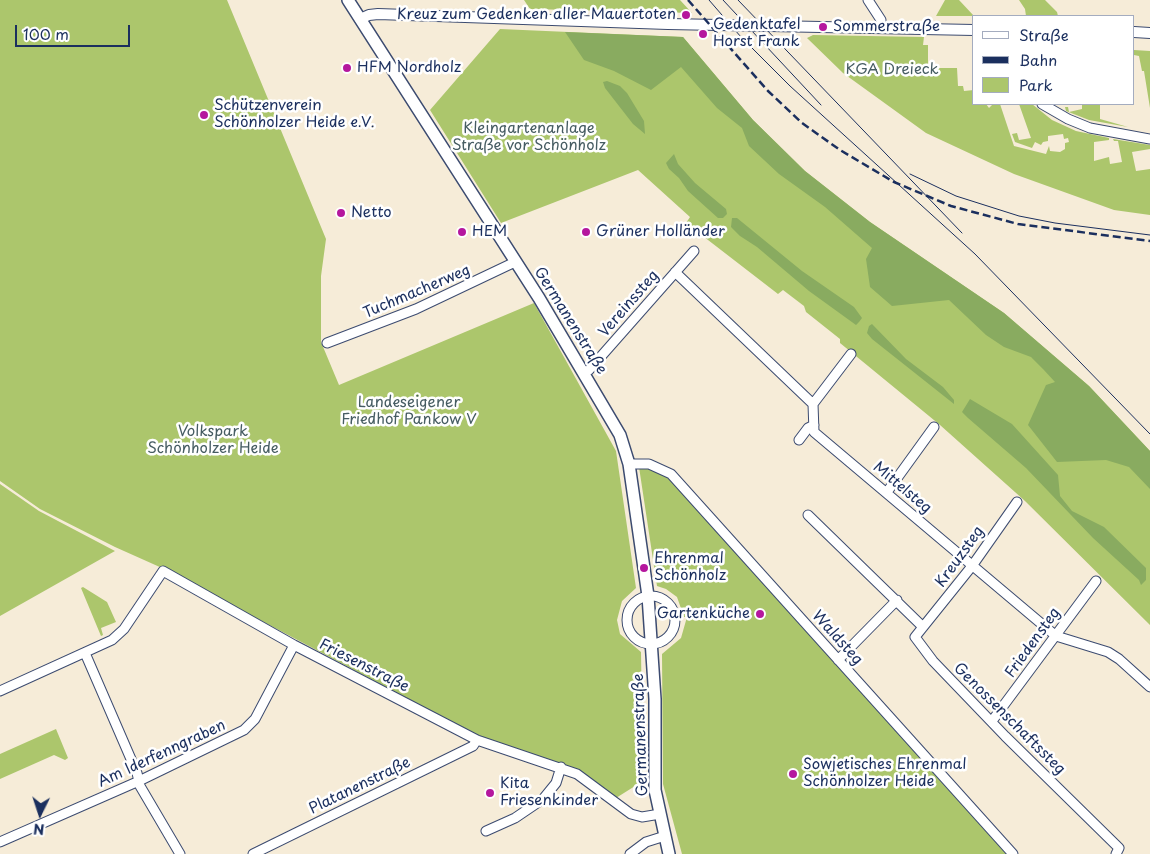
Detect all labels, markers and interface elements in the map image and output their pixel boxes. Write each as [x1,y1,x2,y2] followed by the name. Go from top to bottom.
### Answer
[397,6,676,24] place label: Kreuz zum Gedenken aller Mauertoten
[680,9,692,21] marker: Kreuz zum Gedenken aller Mauertoten
[18,15,132,47] scale bar
[972,15,1135,105] legend
[713,16,800,51] place label: Gedenktafel Horst Frank
[833,18,940,36] place label: Sommerstraße
[817,21,829,33] marker: Sommerstraße
[23,22,69,45] text: 100 m
[1019,23,1069,46] text: Straße
[697,28,709,40] marker: Gedenktafel Horst Frank
[1019,48,1057,71] text: Bahn
[357,59,461,77] place label: HFM Nordholz
[845,61,939,79] park label: KGA Dreieck
[341,62,353,74] marker: HFM Nordholz
[1019,73,1053,96] text: Park
[214,97,375,132] place label: Schützenverein Schönholzer Heide e.V.
[198,109,210,121] marker: Schützenverein Schönholzer Heide e.V.
[452,120,606,155] park label: Kleingartenanlage Straße vor Schönholz
[351,204,392,222] place label: Netto
[335,207,347,219] marker: Netto
[472,223,507,241] place label: HEM
[596,223,725,241] place label: Grüner Holländer
[456,226,468,238] marker: HEM
[580,226,592,238] marker: Grüner Holländer
[361,261,473,323] street label: Tuchmacherweg
[530,264,610,378] street label: Germanenstraße
[595,267,663,341] street label: Vereinssteg
[341,394,477,429] park label: Landeseigener Friedhof Pankow V
[147,423,279,458] park label: Volkspark Schönholzer Heide
[869,458,935,518] street label: Mittelsteg
[932,523,988,591] street label: Kreuzsteg
[654,550,726,585] place label: Ehrenmal Schönholz
[638,562,650,574] marker: Ehrenmal Schönholz
[657,605,750,623] place label: Gartenküche
[1002,605,1064,681] street label: Friedensteg
[808,607,866,669] street label: Waldsteg
[754,608,766,620] marker: Gartenküche
[316,636,412,696] street label: Friesenstraße
[949,659,1069,779] street label: Genossenschaftssteg
[630,673,652,797] street label: Germanenstraße
[95,717,229,791] street label: Am Iderfenngraben
[306,754,414,818] street label: Platanenstraße
[803,756,967,791] place label: Sowjetisches Ehrenmal Schönholzer Heide
[787,768,799,780] marker: Sowjetisches Ehrenmal Schönholzer Heide
[500,775,598,810] place label: Kita Friesenkinder
[484,787,496,799] marker: Kita Friesenkinder
[15,789,65,839] north arrow
[33,819,45,840] text: N

